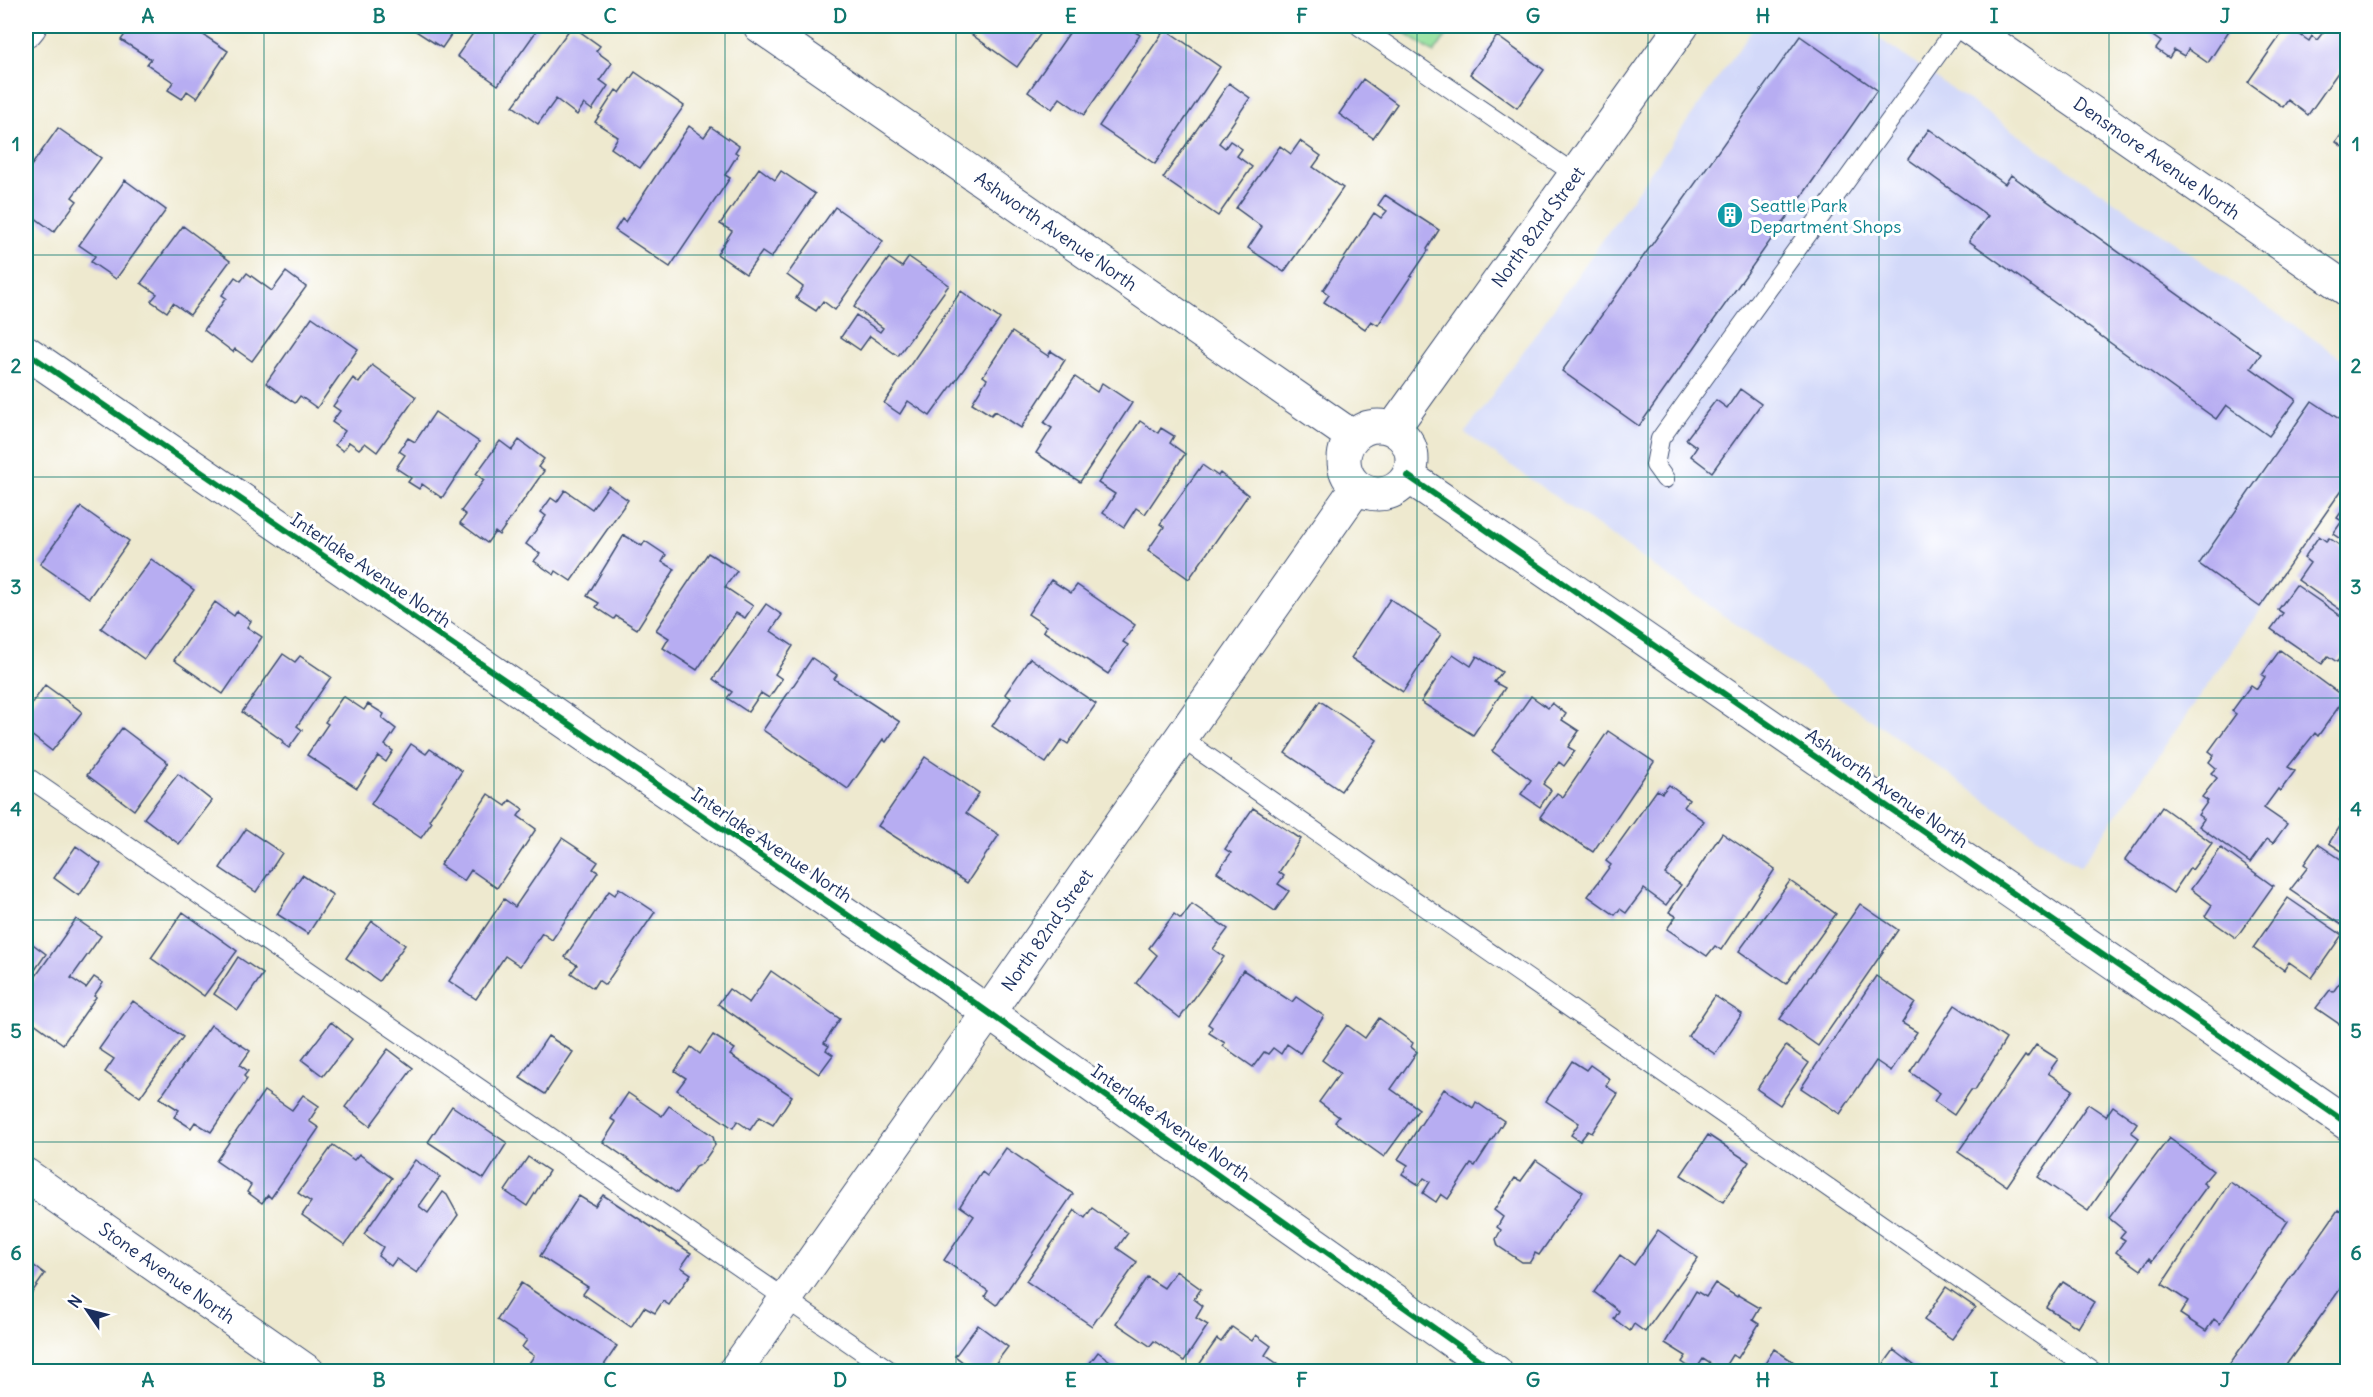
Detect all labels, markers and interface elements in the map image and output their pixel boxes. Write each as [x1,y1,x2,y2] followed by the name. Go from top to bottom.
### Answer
[142,3,155,28] text: A
[372,3,386,28] text: B
[603,3,617,28] text: C
[833,3,847,28] text: D
[1065,3,1077,28] text: E
[1296,3,1308,28] text: F
[1526,3,1540,28] text: G
[1756,3,1770,28] text: H
[1990,3,1999,28] text: I
[2220,3,2231,28] text: J
[2069,92,2245,224] street label: Densmore Avenue North
[12,131,20,156] text: 1
[2352,131,2360,156] text: 1
[1486,162,1590,292] street label: North 82nd Street
[970,166,1142,296] street label: Ashworth Avenue North
[1750,194,1901,238] place label: Seattle Park Department Shops
[1715,200,1745,230] building icon: Seattle Park Department Shops
[11,353,22,378] text: 2
[2351,353,2362,378] text: 2
[286,508,456,632] street label: Interlake Avenue North
[10,574,22,599] text: 3
[2350,574,2362,599] text: 3
[1801,723,1973,853] street label: Ashworth Avenue North
[687,783,857,907] street label: Interlake Avenue North
[10,796,22,821] text: 4
[2350,796,2362,821] text: 4
[996,864,1098,996] street label: North 82nd Street
[10,1018,22,1043] text: 5
[2350,1018,2362,1043] text: 5
[1087,1059,1255,1187] street label: Interlake Avenue North
[94,1217,240,1329] street label: Stone Avenue North
[10,1240,22,1265] text: 6
[2350,1240,2362,1265] text: 6
[57,1280,117,1340] north arrow
[63,1291,86,1312] text: N
[142,1367,155,1392] text: A
[372,1367,386,1392] text: B
[603,1367,617,1392] text: C
[833,1367,847,1392] text: D
[1065,1367,1077,1392] text: E
[1296,1367,1308,1392] text: F
[1526,1367,1540,1392] text: G
[1756,1367,1770,1392] text: H
[1990,1367,1999,1392] text: I
[2220,1367,2231,1392] text: J

